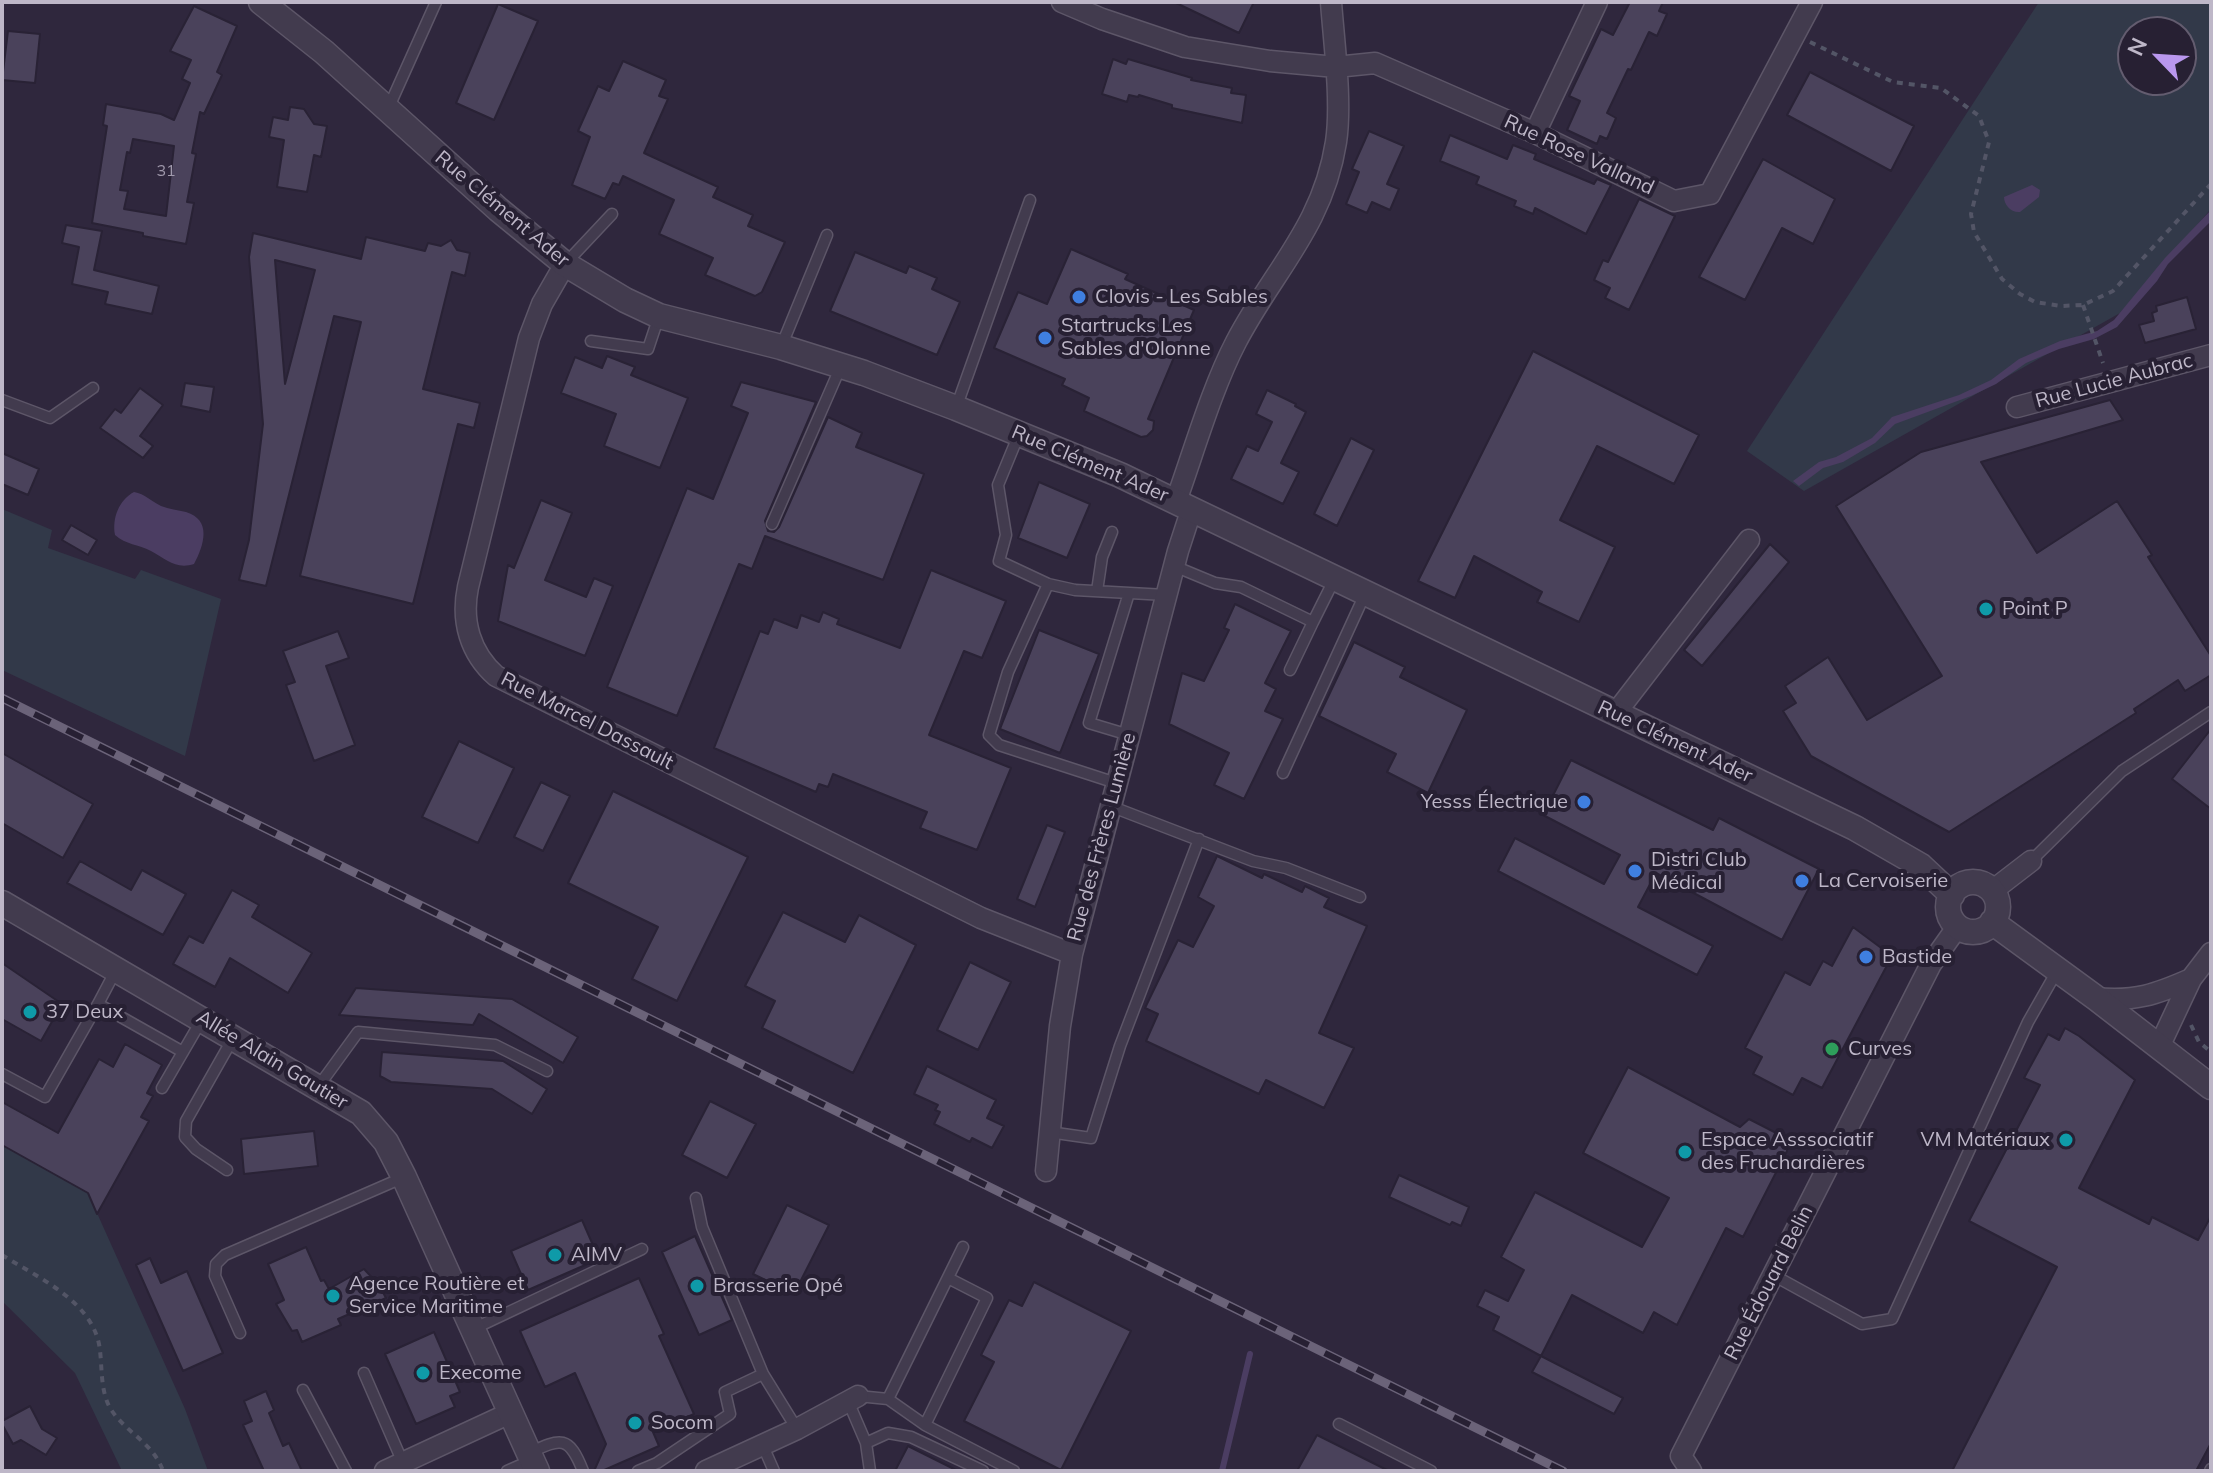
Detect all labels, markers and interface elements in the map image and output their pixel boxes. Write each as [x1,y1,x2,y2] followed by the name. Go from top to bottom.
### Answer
[2117,16,2197,96] north arrow
[2121,33,2153,60] text: N
[1500,110,1658,200] street label: Rue Rose Valland
[430,146,574,272] street label: Rue Clément Ader
[156,161,176,181] house number: 31
[1095,285,1268,309] place label: Clovis - Les Sables
[1070,288,1088,306] marker: Clovis - Les Sables
[1061,314,1211,361] place label: Startrucks Les Sables d'Olonne
[1036,329,1054,347] marker: Startrucks Les Sables d'Olonne
[2033,348,2195,414] street label: Rue Lucie Aubrac
[1008,420,1172,508] street label: Rue Clément Ader
[2002,597,2068,621] place label: Point P
[1977,600,1995,618] marker: Point P
[497,667,677,775] street label: Rue Marcel Dassault
[1594,696,1756,788] street label: Rue Clément Ader
[1063,730,1141,944] street label: Rue des Frères Lumière
[1421,790,1568,814] place label: Yesss Électrique
[1575,793,1593,811] marker: Yesss Électrique
[1651,848,1747,895] place label: Distri Club Médical
[1626,862,1644,880] marker: Distri Club Médical
[1818,869,1948,893] place label: La Cervoiserie
[1793,872,1811,890] marker: La Cervoiserie
[1882,945,1952,969] place label: Bastide
[1857,948,1875,966] marker: Bastide
[46,1000,123,1024] place label: 37 Deux
[21,1003,39,1021] marker: 37 Deux
[192,1005,352,1115] street label: Allée Alain Gautier
[1848,1037,1912,1061] place label: Curves
[1823,1040,1841,1058] marker: Curves
[1701,1128,1873,1175] place label: Espace Asssociatif des Fruchardières
[1920,1128,2050,1152] place label: VM Matériaux
[2057,1131,2075,1149] marker: VM Matériaux
[1676,1143,1694,1161] marker: Espace Asssociatif des Fruchardières
[1720,1202,1818,1364] street label: Rue Édouard Belin
[571,1243,622,1267] place label: AIMV
[546,1246,564,1264] marker: AIMV
[349,1272,524,1319] place label: Agence Routière et Service Maritime
[713,1274,843,1298] place label: Brasserie Opé
[688,1277,706,1295] marker: Brasserie Opé
[324,1287,342,1305] marker: Agence Routière et Service Maritime
[439,1361,522,1385] place label: Execome
[414,1364,432,1382] marker: Execome
[651,1411,714,1435] place label: Socom
[626,1414,644,1432] marker: Socom

